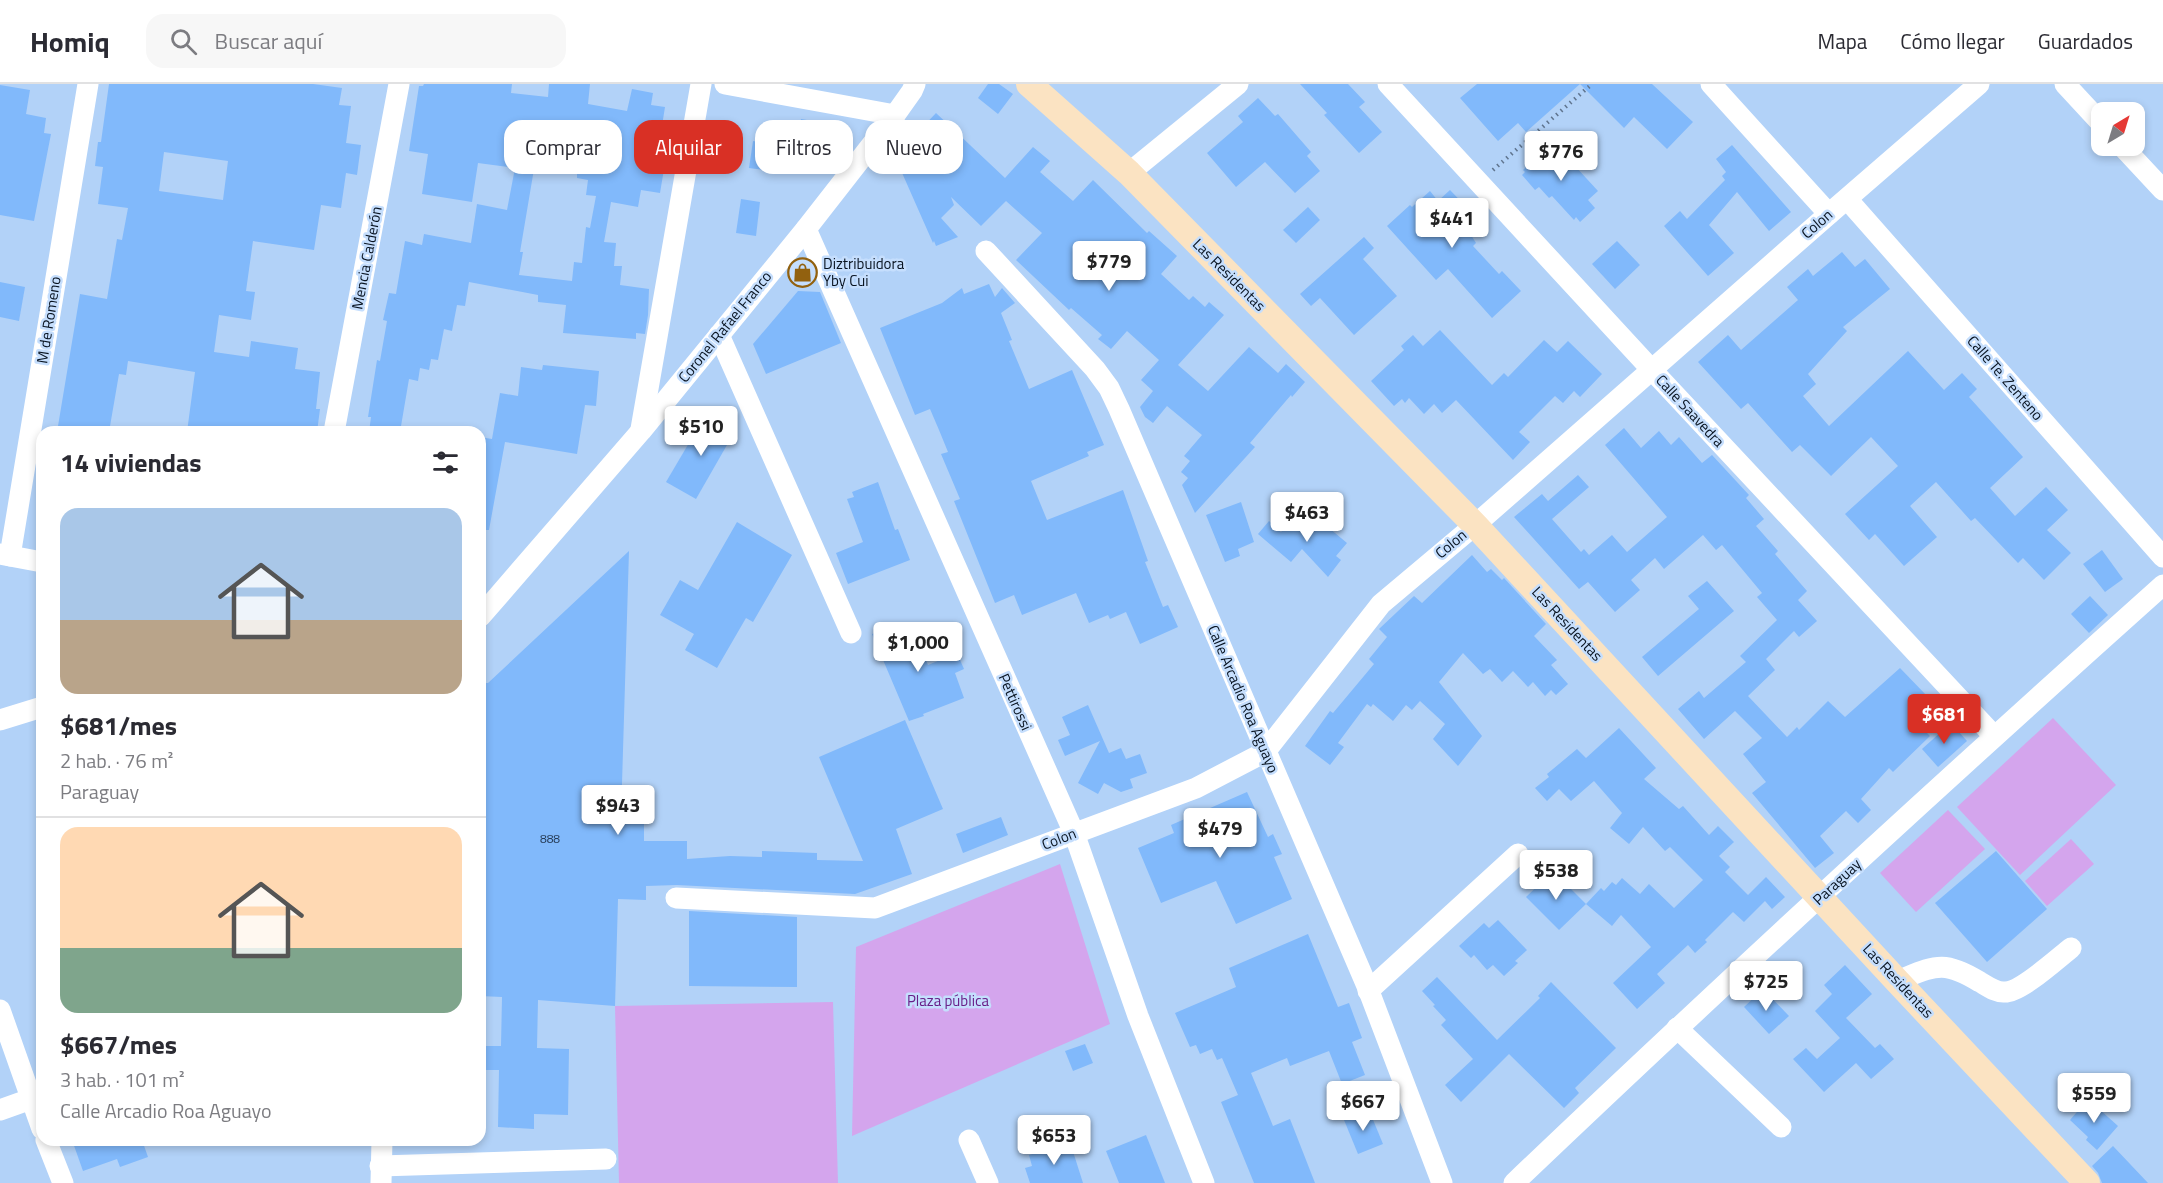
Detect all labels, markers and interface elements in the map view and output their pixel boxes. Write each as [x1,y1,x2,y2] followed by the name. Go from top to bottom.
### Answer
[146,14,566,68] search box
[30,20,110,63] text: Homiq
[215,24,322,58] text: Buscar aquí
[167,25,200,58] icon: search
[1818,25,1867,57] text: Mapa
[1900,25,2005,57] text: Cómo llegar
[2038,25,2133,57] text: Guardados
[2091,102,2145,156] north arrow
[2091,102,2145,156] map controls
[504,120,622,174] chip: Comprar
[634,120,743,174] chip: Alquilar
[755,120,853,174] chip: Filtros
[865,120,963,174] chip: Nuevo
[1525,131,1597,182] pin: $776
[1539,135,1583,166] text: $776
[1416,198,1488,249] pin: $441
[1430,202,1474,233] text: $441
[1796,203,1838,244] street label: Colon
[345,204,388,311] street label: Mencia Calderón
[1188,233,1271,316] street label: Las Residentas
[1073,241,1145,292] pin: $779
[1087,245,1131,276] text: $779
[823,252,905,292] place label: Diztribuidora Yby Cui
[786,257,818,289] shop icon: Diztribuidora Yby Cui
[672,266,777,387] street label: Coronel Rafael Franco
[30,275,67,365] street label: M de Romeno
[1962,330,2049,425] street label: Calle Te. Zenteno
[1651,369,1730,452] street label: Calle Saavedra
[665,406,737,457] pin: $510
[679,410,723,441] text: $510
[60,443,202,482] text: 14 viviendas
[429,446,462,479] icon: filters
[1271,492,1343,543] pin: $463
[1285,496,1329,527] text: $463
[1430,523,1472,564] street label: Colon
[207,547,315,655] icon: home
[1526,581,1608,666] street label: Las Residentas
[1202,621,1285,776] street label: Calle Arcadio Roa Aguayo
[869,622,967,673] pin: $1,000
[887,626,949,657] text: $1,000
[993,670,1038,734] street label: Pettirossi
[1908,694,1980,745] pin: $681
[1922,698,1966,729] text: $681
[60,706,177,745] text: $681/mes
[60,745,173,776] text: 2 hab. · 76 m²
[60,776,139,807] text: Paraguay
[582,785,654,836] pin: $943
[596,789,640,820] text: $943
[1184,808,1256,859] pin: $479
[1198,812,1242,843] text: $479
[1038,821,1079,856] street label: Colon
[540,829,560,848] house number: 888
[1520,850,1592,901] pin: $538
[1807,853,1866,910] street label: Paraguay
[1534,854,1578,885] text: $538
[207,866,315,974] icon: home
[1857,938,1939,1023] street label: Las Residentas
[1730,961,1802,1012] pin: $725
[1744,965,1788,996] text: $725
[907,989,990,1012] park label: Plaza pública
[60,1025,177,1064] text: $667/mes
[60,1064,185,1095] text: 3 hab. · 101 m²
[2058,1073,2130,1124] pin: $559
[2072,1077,2116,1108] text: $559
[1327,1081,1399,1132] pin: $667
[1341,1085,1385,1116] text: $667
[60,1095,272,1126] text: Calle Arcadio Roa Aguayo
[1018,1115,1090,1166] pin: $653
[1032,1119,1076,1150] text: $653

